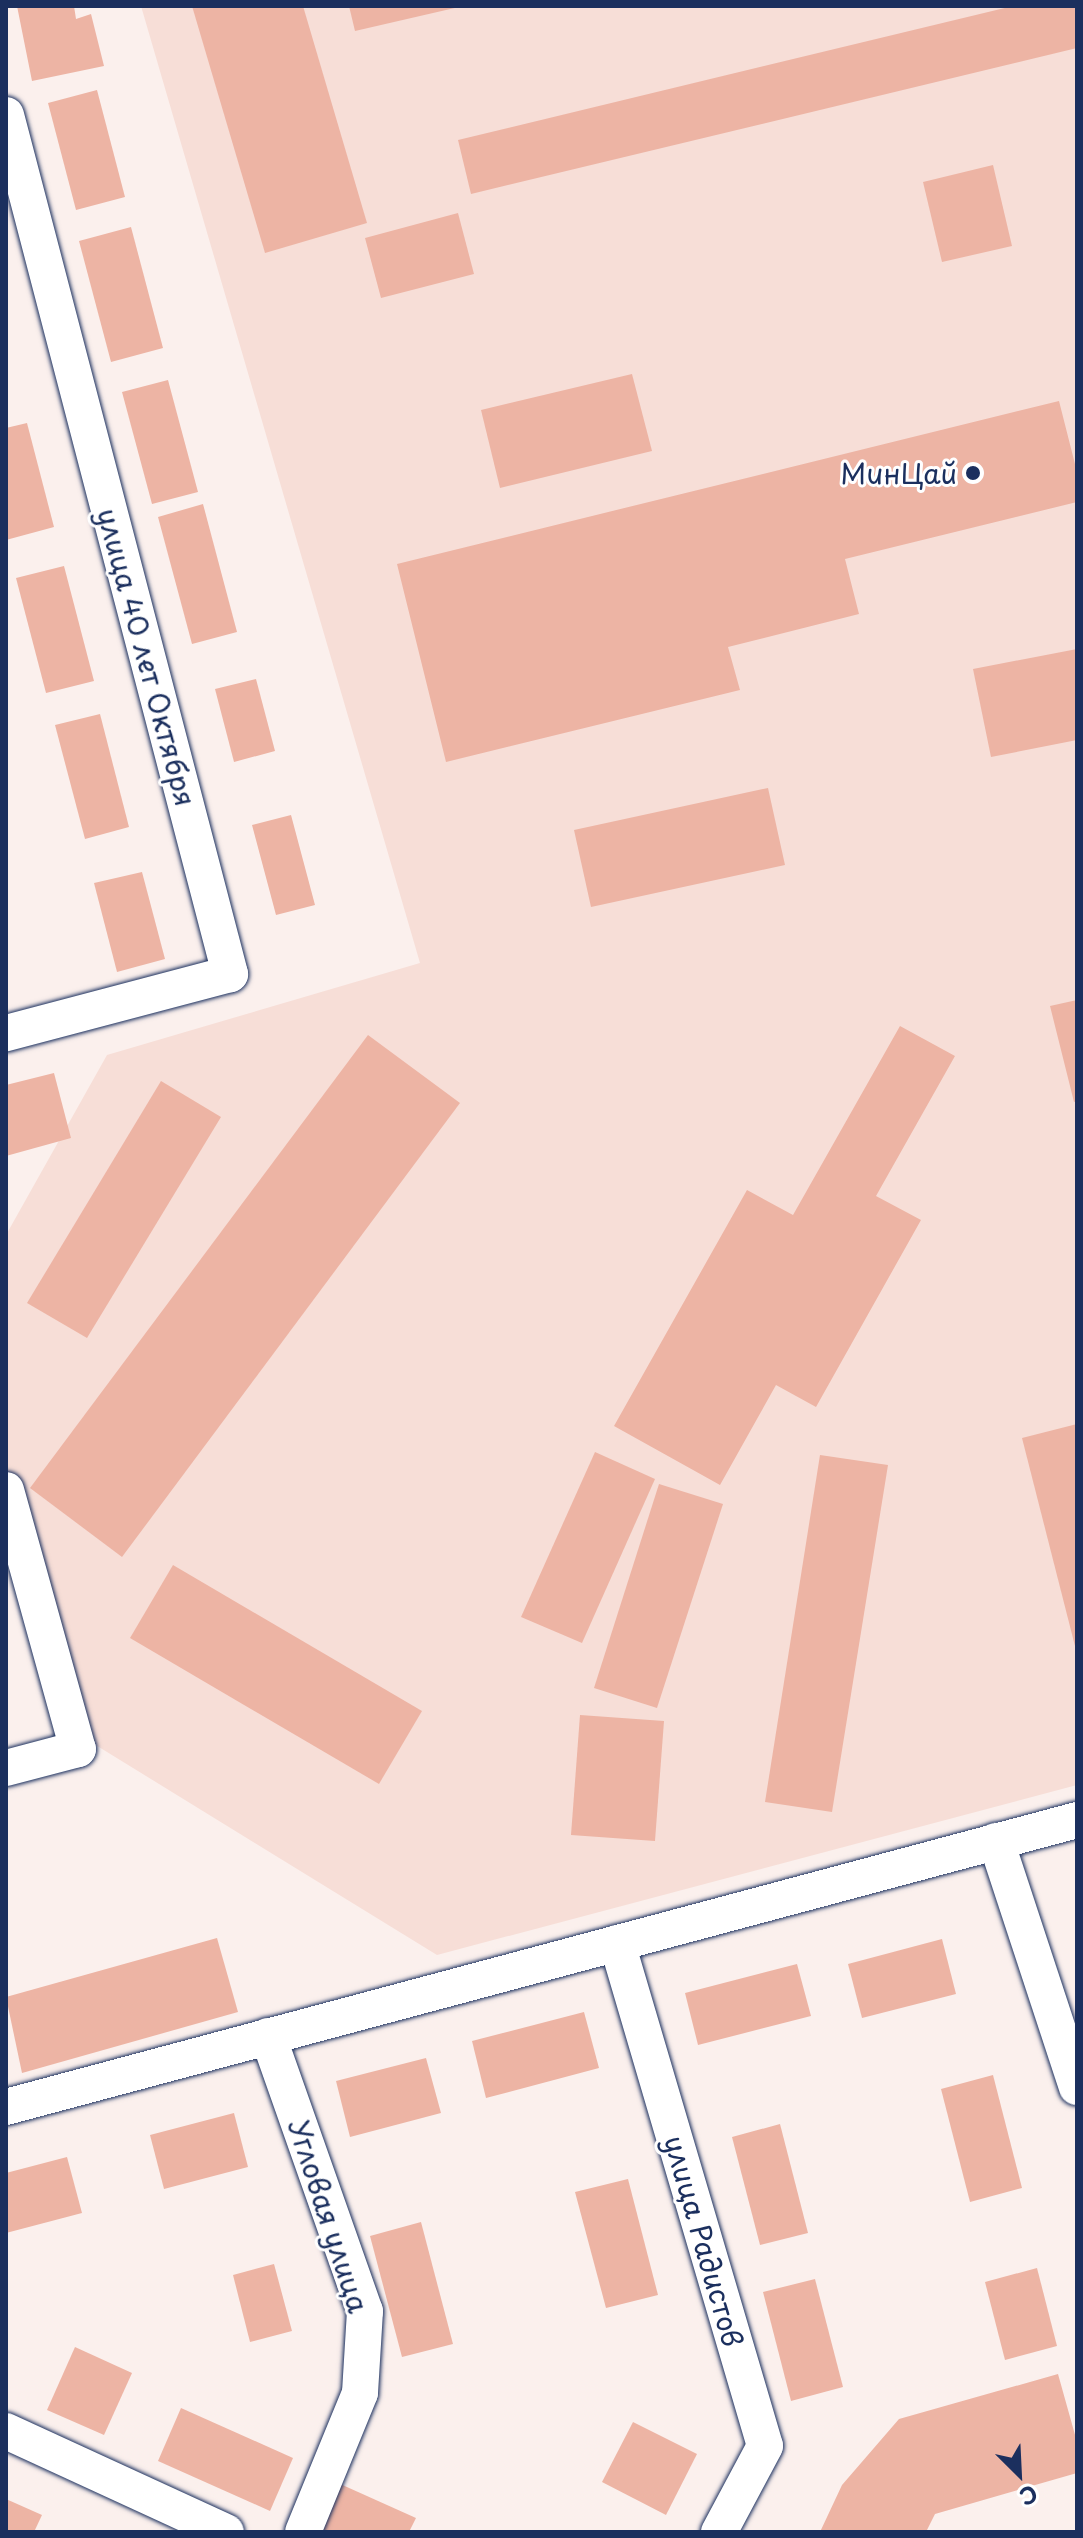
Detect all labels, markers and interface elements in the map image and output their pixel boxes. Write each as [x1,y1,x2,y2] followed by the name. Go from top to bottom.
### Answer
[840,456,957,490] place label: МинЦай
[964,464,982,482] marker: МинЦай
[91,503,203,811] street label: улица 40 лет Октября
[282,2115,376,2317] street label: Угловая улица
[658,2131,750,2351] street label: улица Радистов
[979,2434,1059,2514] north arrow
[1015,2478,1043,2515] text: С

